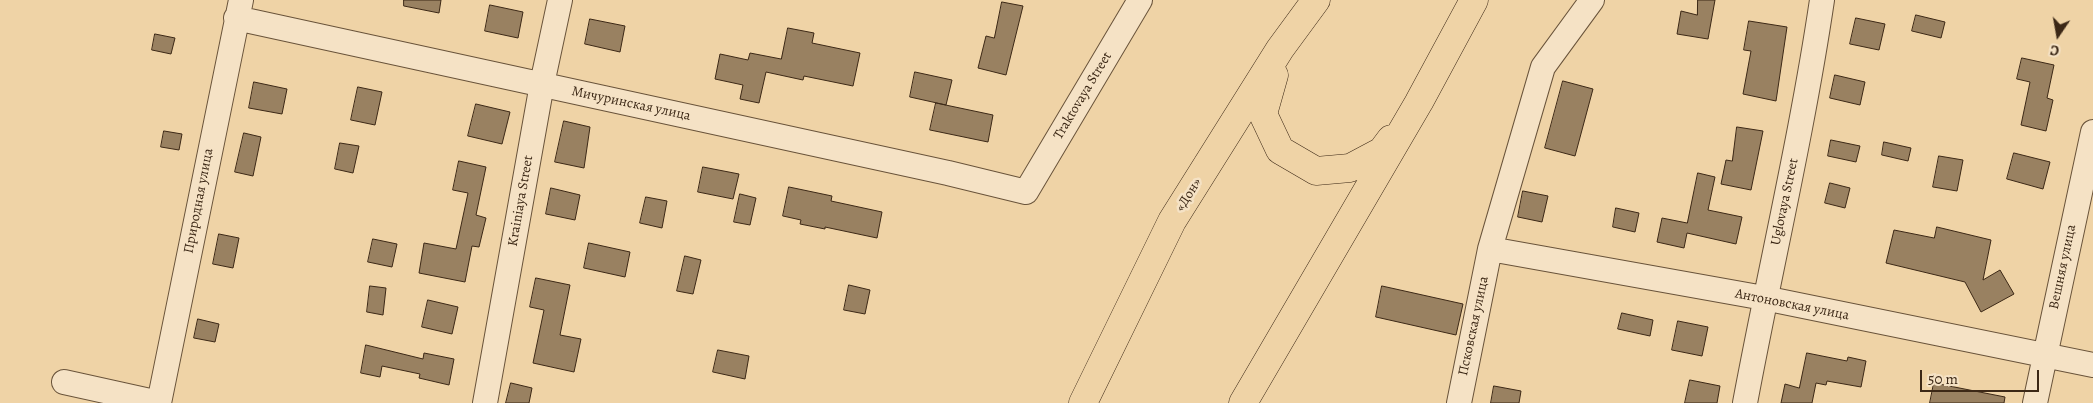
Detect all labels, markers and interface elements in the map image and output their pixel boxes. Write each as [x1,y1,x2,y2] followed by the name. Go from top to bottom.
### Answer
[2033,10,2083,60] north arrow
[2049,40,2061,60] text: С
[1050,49,1116,143] street label: Traktovaya Street
[570,83,692,125] street label: Мичуринская улица
[181,147,217,255] street label: Природная улица
[505,154,537,248] street label: Krainiaya Street
[1768,157,1802,247] street label: Uglovaya Street
[1172,175,1206,215] street label: «Дон»
[2046,223,2080,311] street label: Вешняя улица
[1455,275,1493,377] street label: Псковская улица
[1733,286,1851,324] street label: Антоновская улица
[1923,360,2042,392] scale bar
[1928,369,1958,389] text: 50 m

